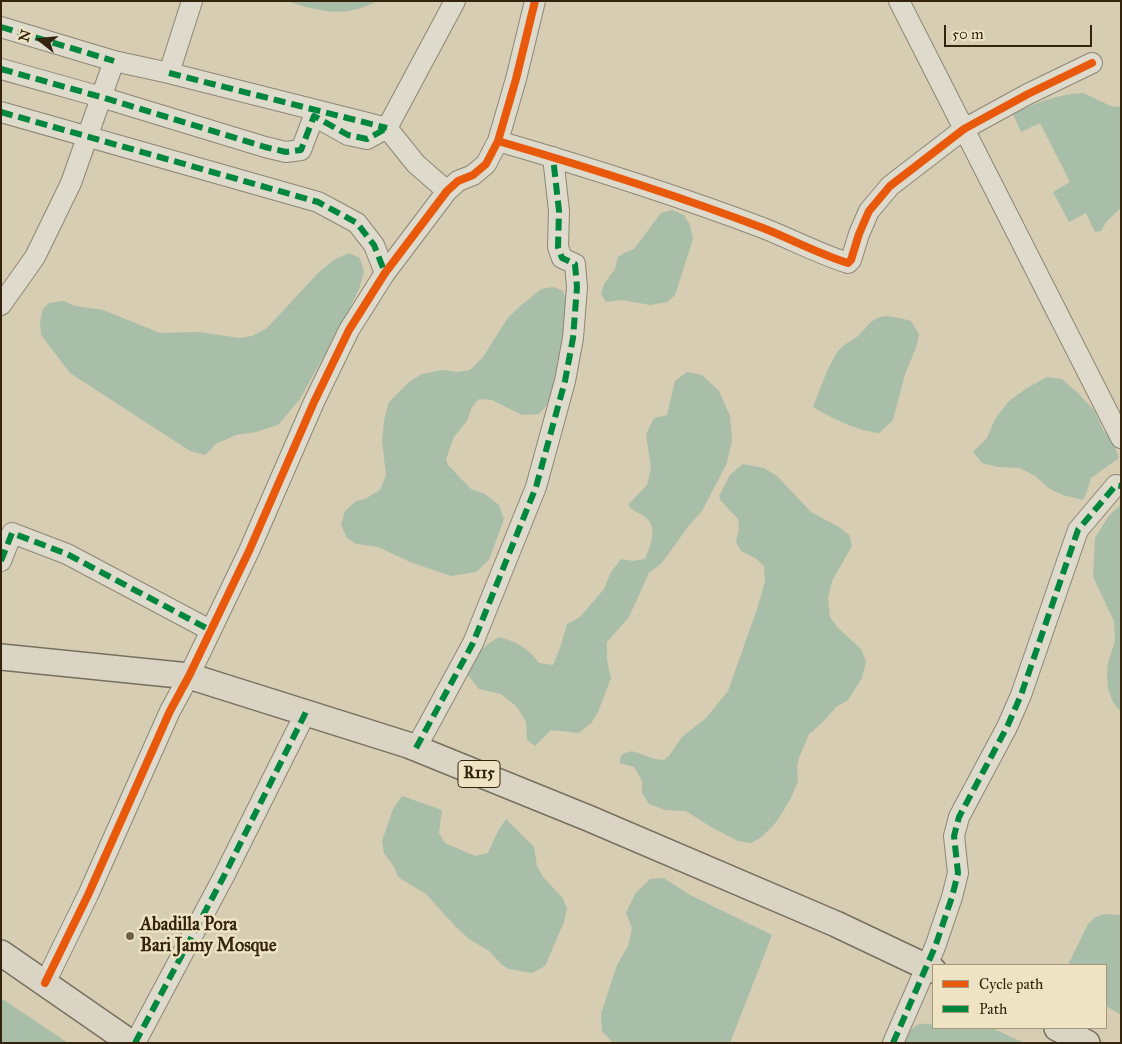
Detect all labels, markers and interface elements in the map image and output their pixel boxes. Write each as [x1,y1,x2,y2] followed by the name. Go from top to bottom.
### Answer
[15,15,65,65] north arrow
[947,15,1094,47] scale bar
[952,25,984,43] text: 50 m
[15,28,35,44] text: N
[458,761,500,788] road number: R115
[140,915,276,958] place label: Abadilla Pora Bari Jamy Mosque
[124,930,136,942] marker: Abadilla Pora Bari Jamy Mosque
[932,964,1107,1029] legend
[979,975,1043,993] text: Cycle path
[979,1000,1007,1018] text: Path

